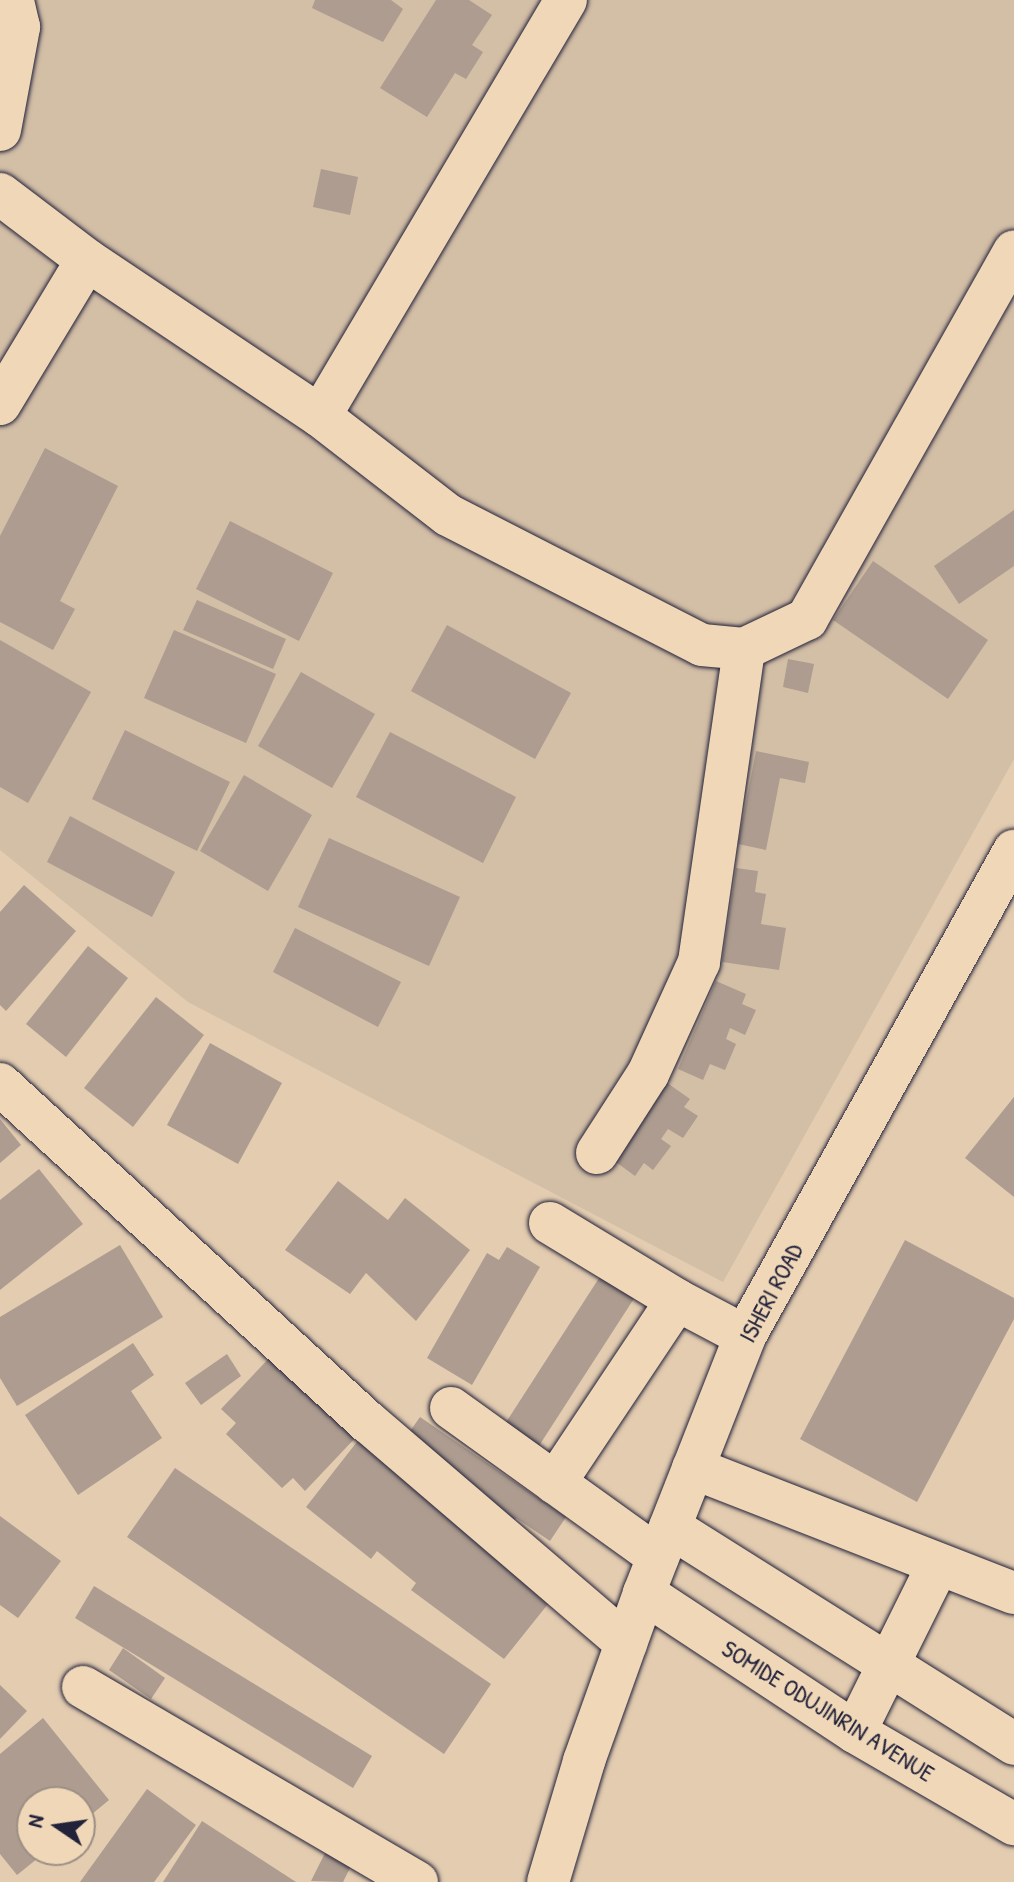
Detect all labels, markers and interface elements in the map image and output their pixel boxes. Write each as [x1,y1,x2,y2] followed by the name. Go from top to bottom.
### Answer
[733,1239,809,1347] street label: ISHERI ROAD
[717,1634,939,1788] street label: SOMIDE ODUJINRIN AVENUE
[16,1786,96,1866] north arrow
[19,1812,50,1830] text: N

